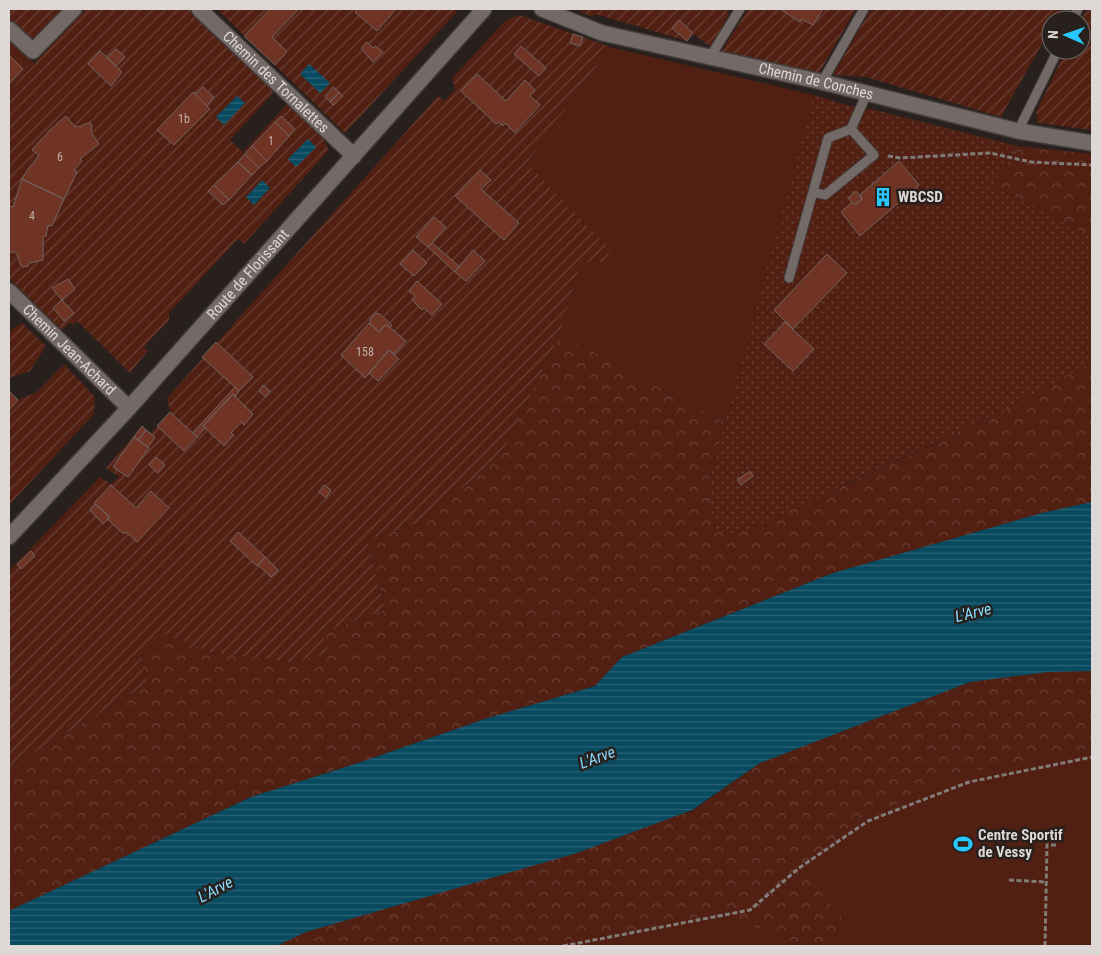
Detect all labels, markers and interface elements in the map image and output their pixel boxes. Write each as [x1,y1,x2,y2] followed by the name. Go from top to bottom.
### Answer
[1041,10,1091,60] north arrow
[219,27,333,137] street label: Chemin des Tornalettes
[1045,30,1061,39] text: N
[757,59,876,104] street label: Chemin de Conches
[178,112,190,126] house number: 1b
[268,134,274,148] house number: 1
[57,150,63,164] house number: 6
[872,186,894,208] building icon: WBCSD
[898,188,943,206] place label: WBCSD
[29,209,35,223] house number: 4
[203,226,293,323] street label: Route de Florissant
[19,300,119,399] street label: Chemin Jean-Achard
[356,345,374,359] house number: 158
[953,599,993,626] water label: L'Arve
[577,742,618,773] water label: L'Arve
[978,826,1063,861] place label: Centre Sportif de Vessy
[952,833,974,855] sports icon: Centre Sportif de Vessy
[195,872,236,906] water label: L'Arve

